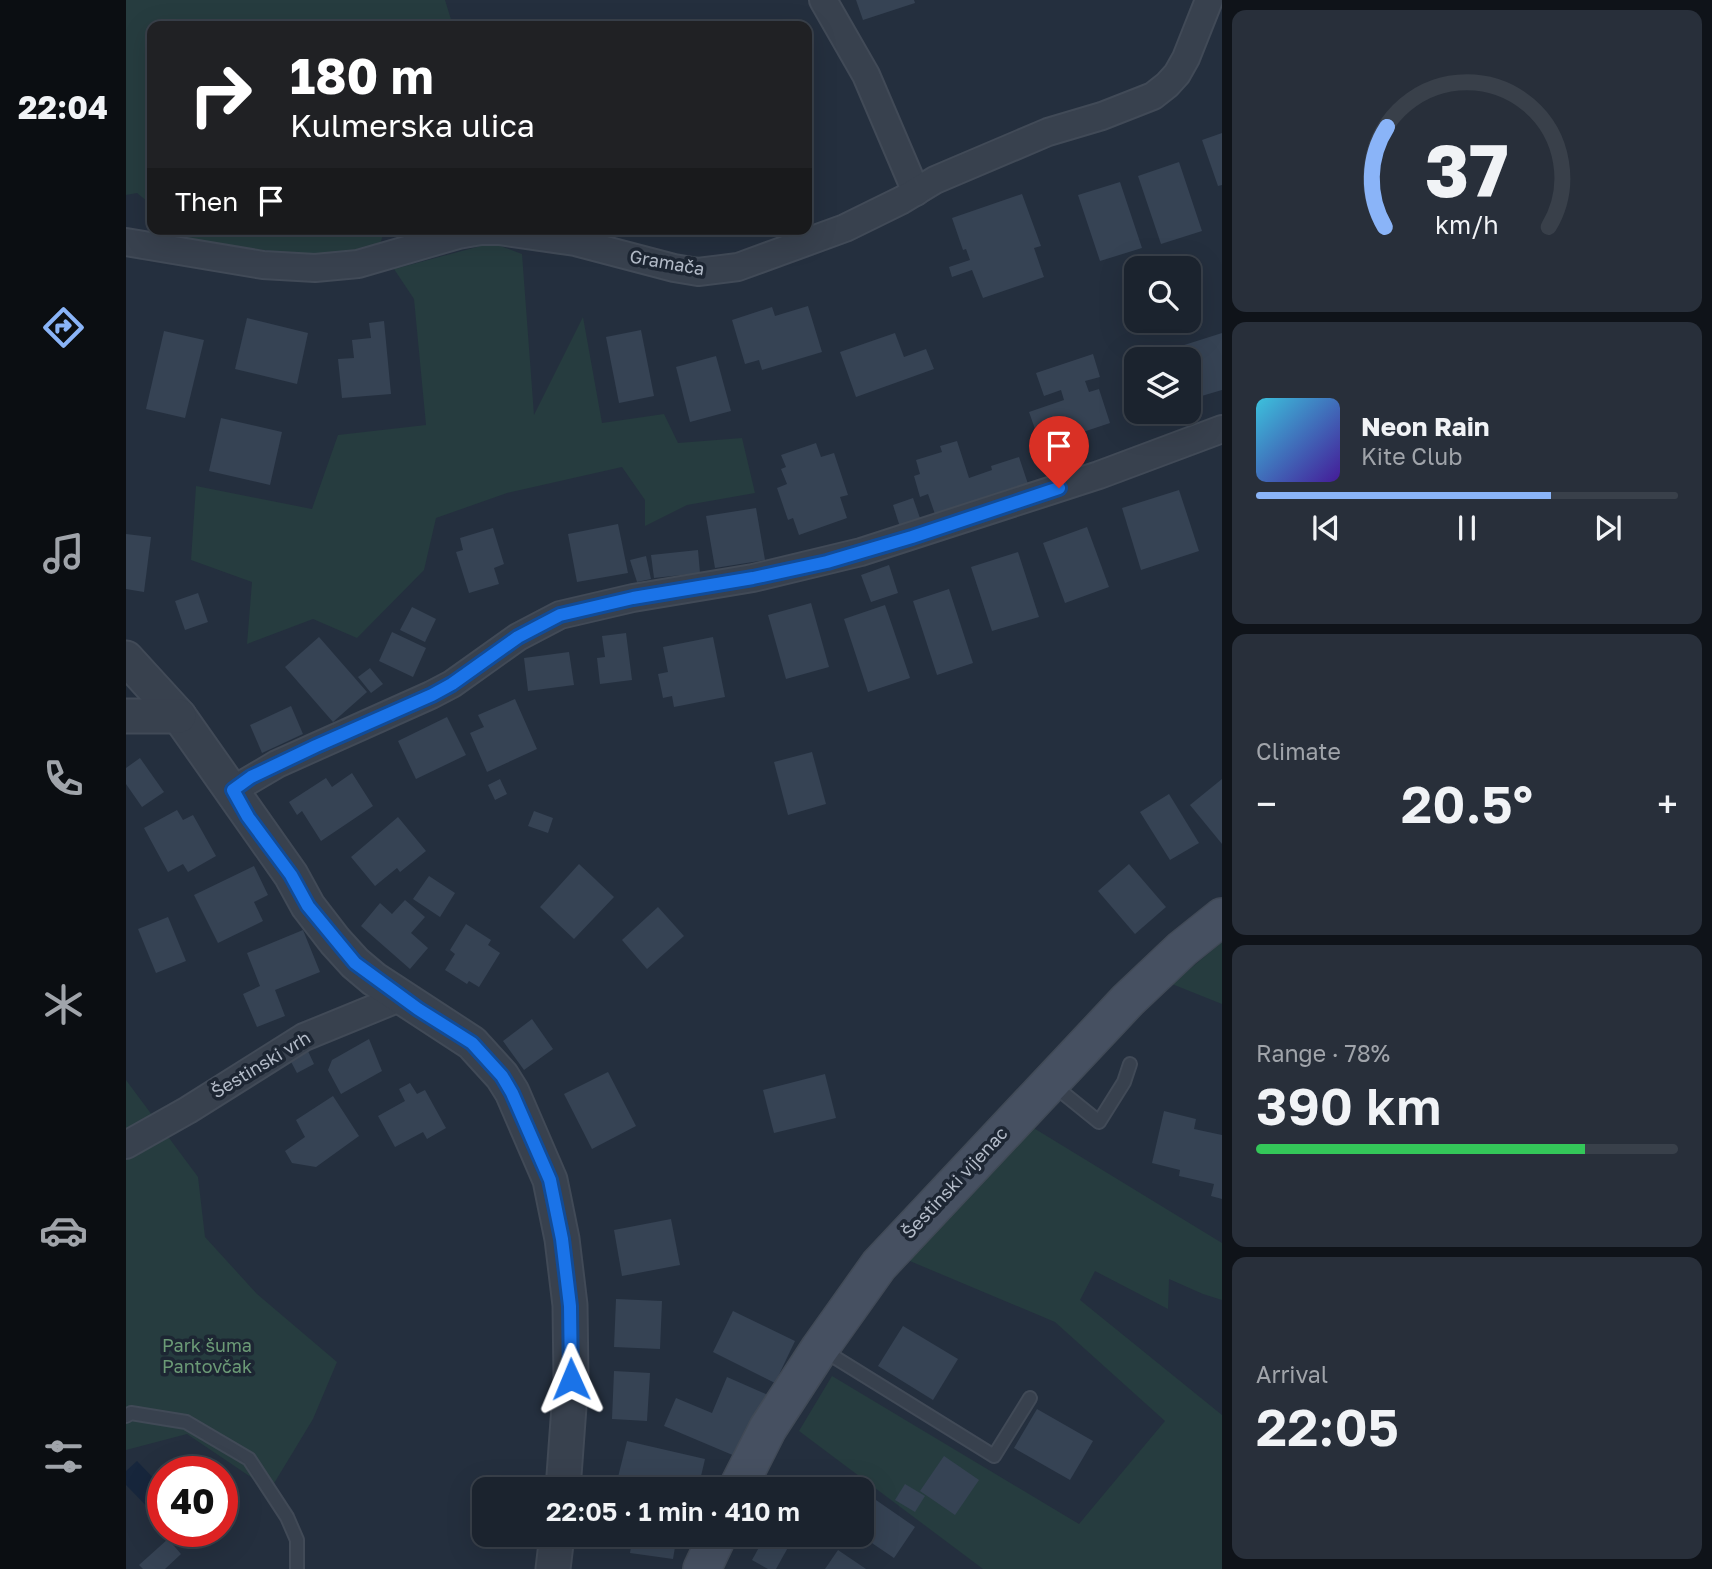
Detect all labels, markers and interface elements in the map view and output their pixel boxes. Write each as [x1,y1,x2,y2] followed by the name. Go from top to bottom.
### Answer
[290,46,434,105] text: 180 m
[175,49,266,140] icon: right
[18,88,108,126] text: 22:04
[290,106,535,144] text: Kulmerska ulica
[1425,126,1509,213] text: 37
[252,182,290,220] icon: arrive
[175,186,238,217] text: Then
[1435,209,1499,240] text: km/h
[628,245,706,279] street label: Gramača
[1124,256,1201,424] map controls
[1124,256,1201,333] button: search
[39,303,88,352] icon: directions
[1124,347,1201,424] button: layers
[1361,411,1490,442] text: Neon Rain
[1029,416,1089,488] pin
[1040,427,1078,465] icon: arrive
[1361,442,1462,470] text: Kite Club
[1307,509,1345,547] icon: previous
[1448,509,1486,547] icon: pause
[1589,509,1627,547] icon: next
[39,529,88,578] icon: music
[1256,737,1341,765] text: Climate
[39,754,88,803] icon: phone
[1401,772,1533,834] text: 20.5°
[1256,781,1277,826] text: −
[1657,781,1678,826] text: +
[39,980,88,1029] icon: climate
[207,1026,314,1102] street label: Šestinski vrh
[1256,1039,1390,1067] text: Range · 78%
[1256,1074,1441,1136] text: 390 km
[897,1122,1012,1243] street label: Šestinski vijenac
[39,1206,88,1255] icon: car
[162,1334,252,1377] park label: Park šuma Pantovčak
[534,1342,608,1416] position arrow
[1256,1360,1328,1388] text: Arrival
[1256,1395,1399,1457] text: 22:05
[39,1432,88,1481] icon: filters
[147,1456,238,1547] speed limit sign: 40
[546,1496,800,1527] text: 22:05 · 1 min · 410 m

